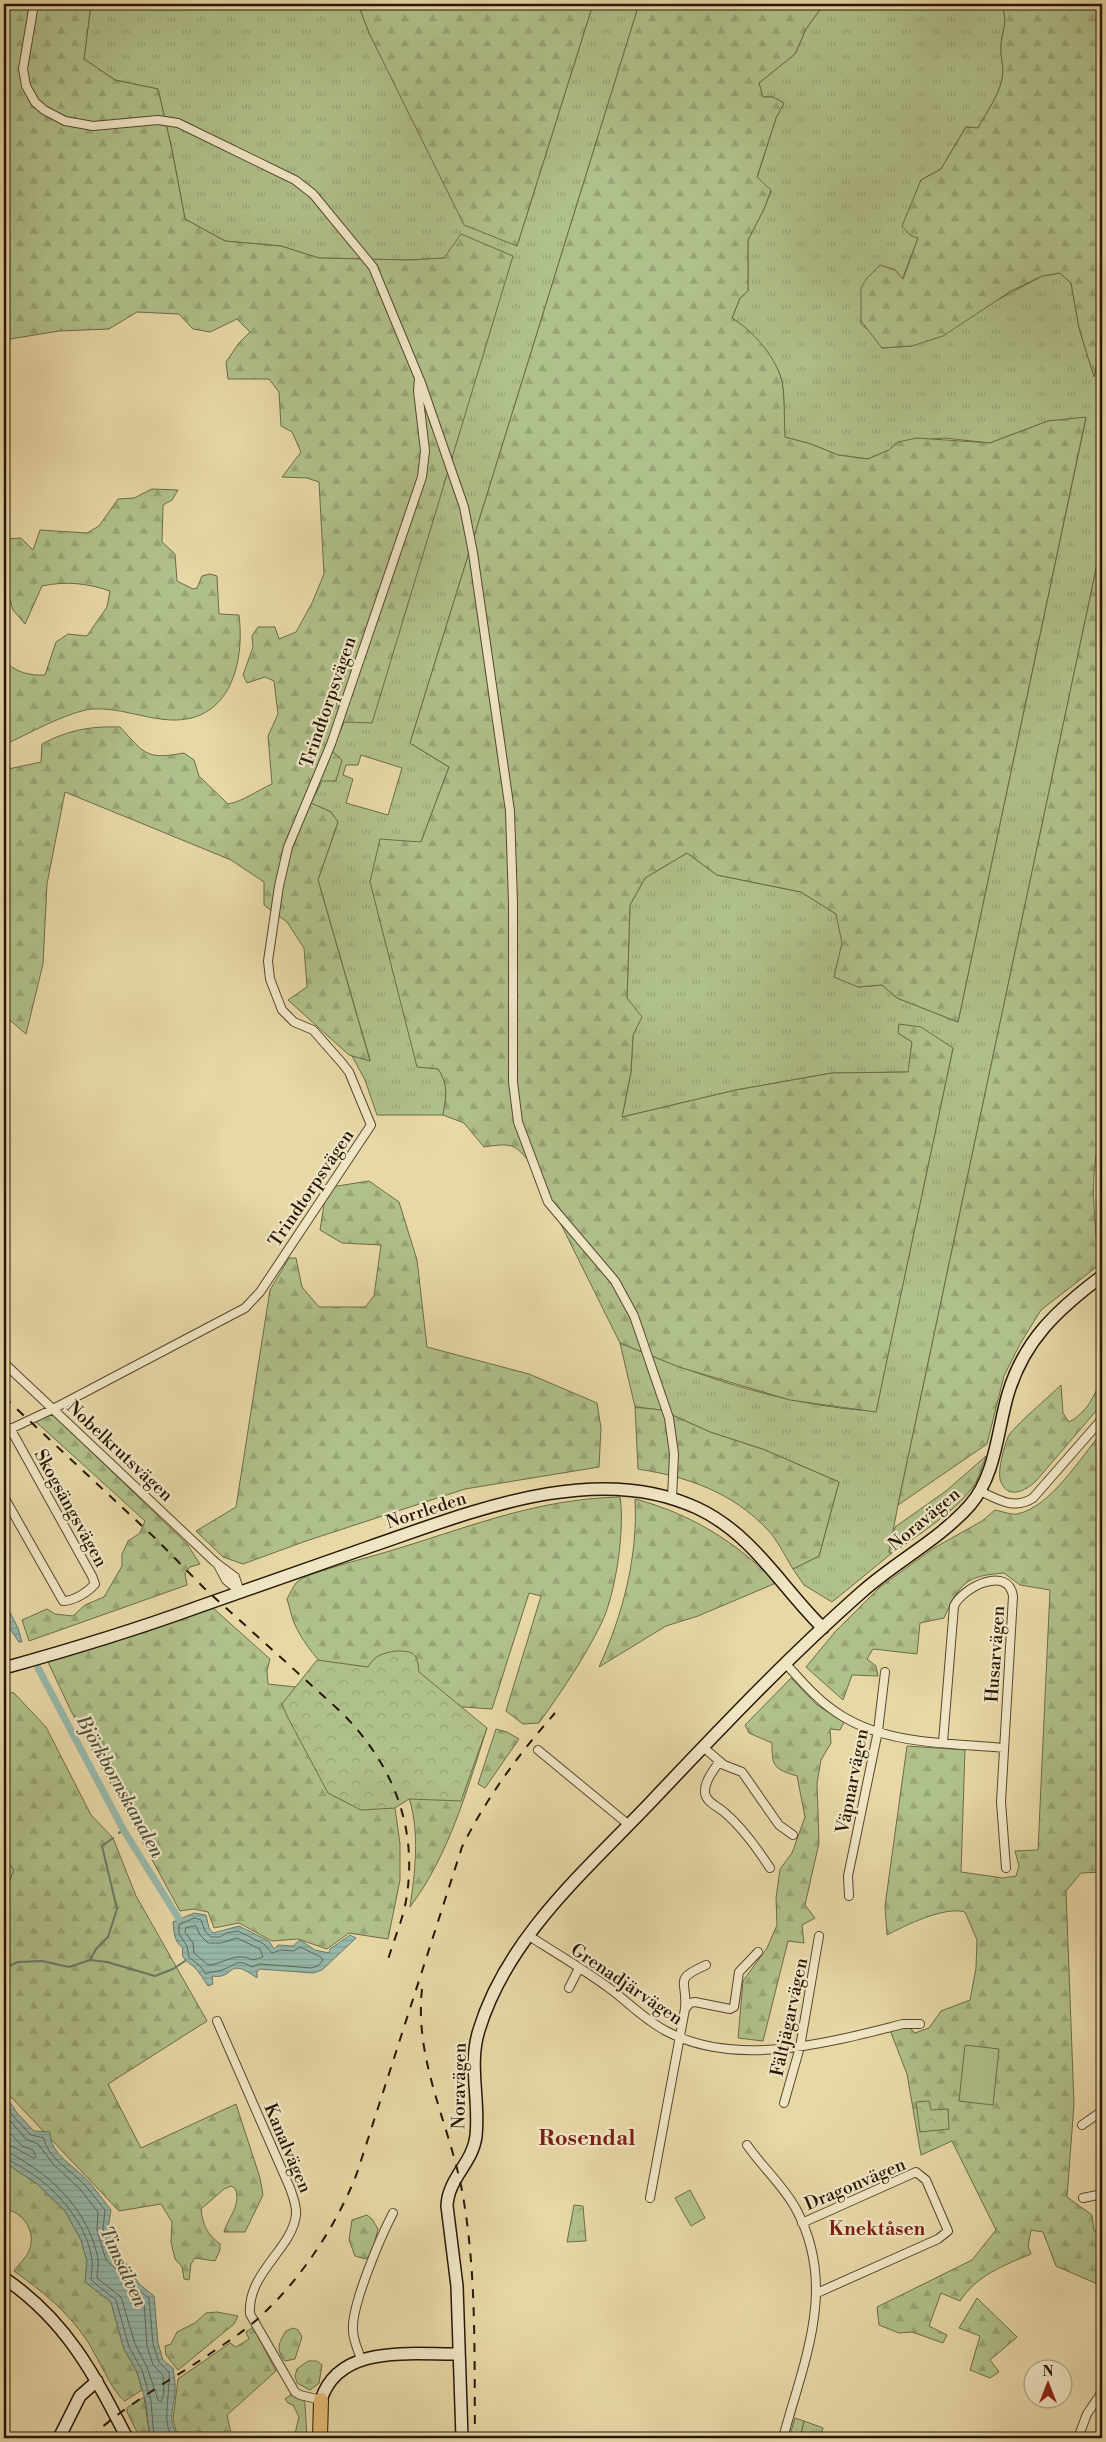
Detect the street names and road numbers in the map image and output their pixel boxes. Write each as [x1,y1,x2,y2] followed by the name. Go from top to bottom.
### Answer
[295,633,362,771] street label: Trindtorpsvägen
[264,1125,359,1252] street label: Trindtorpsvägen
[62,1396,178,1507] street label: Nobelkrutsvägen
[29,1445,113,1571] street label: Skogsängsvägen
[884,1482,965,1556] street label: Noravägen
[383,1487,470,1534] street label: Norrleden
[981,1605,1010,1703] street label: Husarvägen
[831,1727,874,1836] street label: Väpnarvägen
[566,1938,687,2031] street label: Grenadjärvägen
[766,1956,813,2078] street label: Fältjägarvägen
[447,2042,472,2130] street label: Noravägen
[258,2100,317,2197] street label: Kanalvägen
[801,2153,910,2216] street label: Dragonvägen

